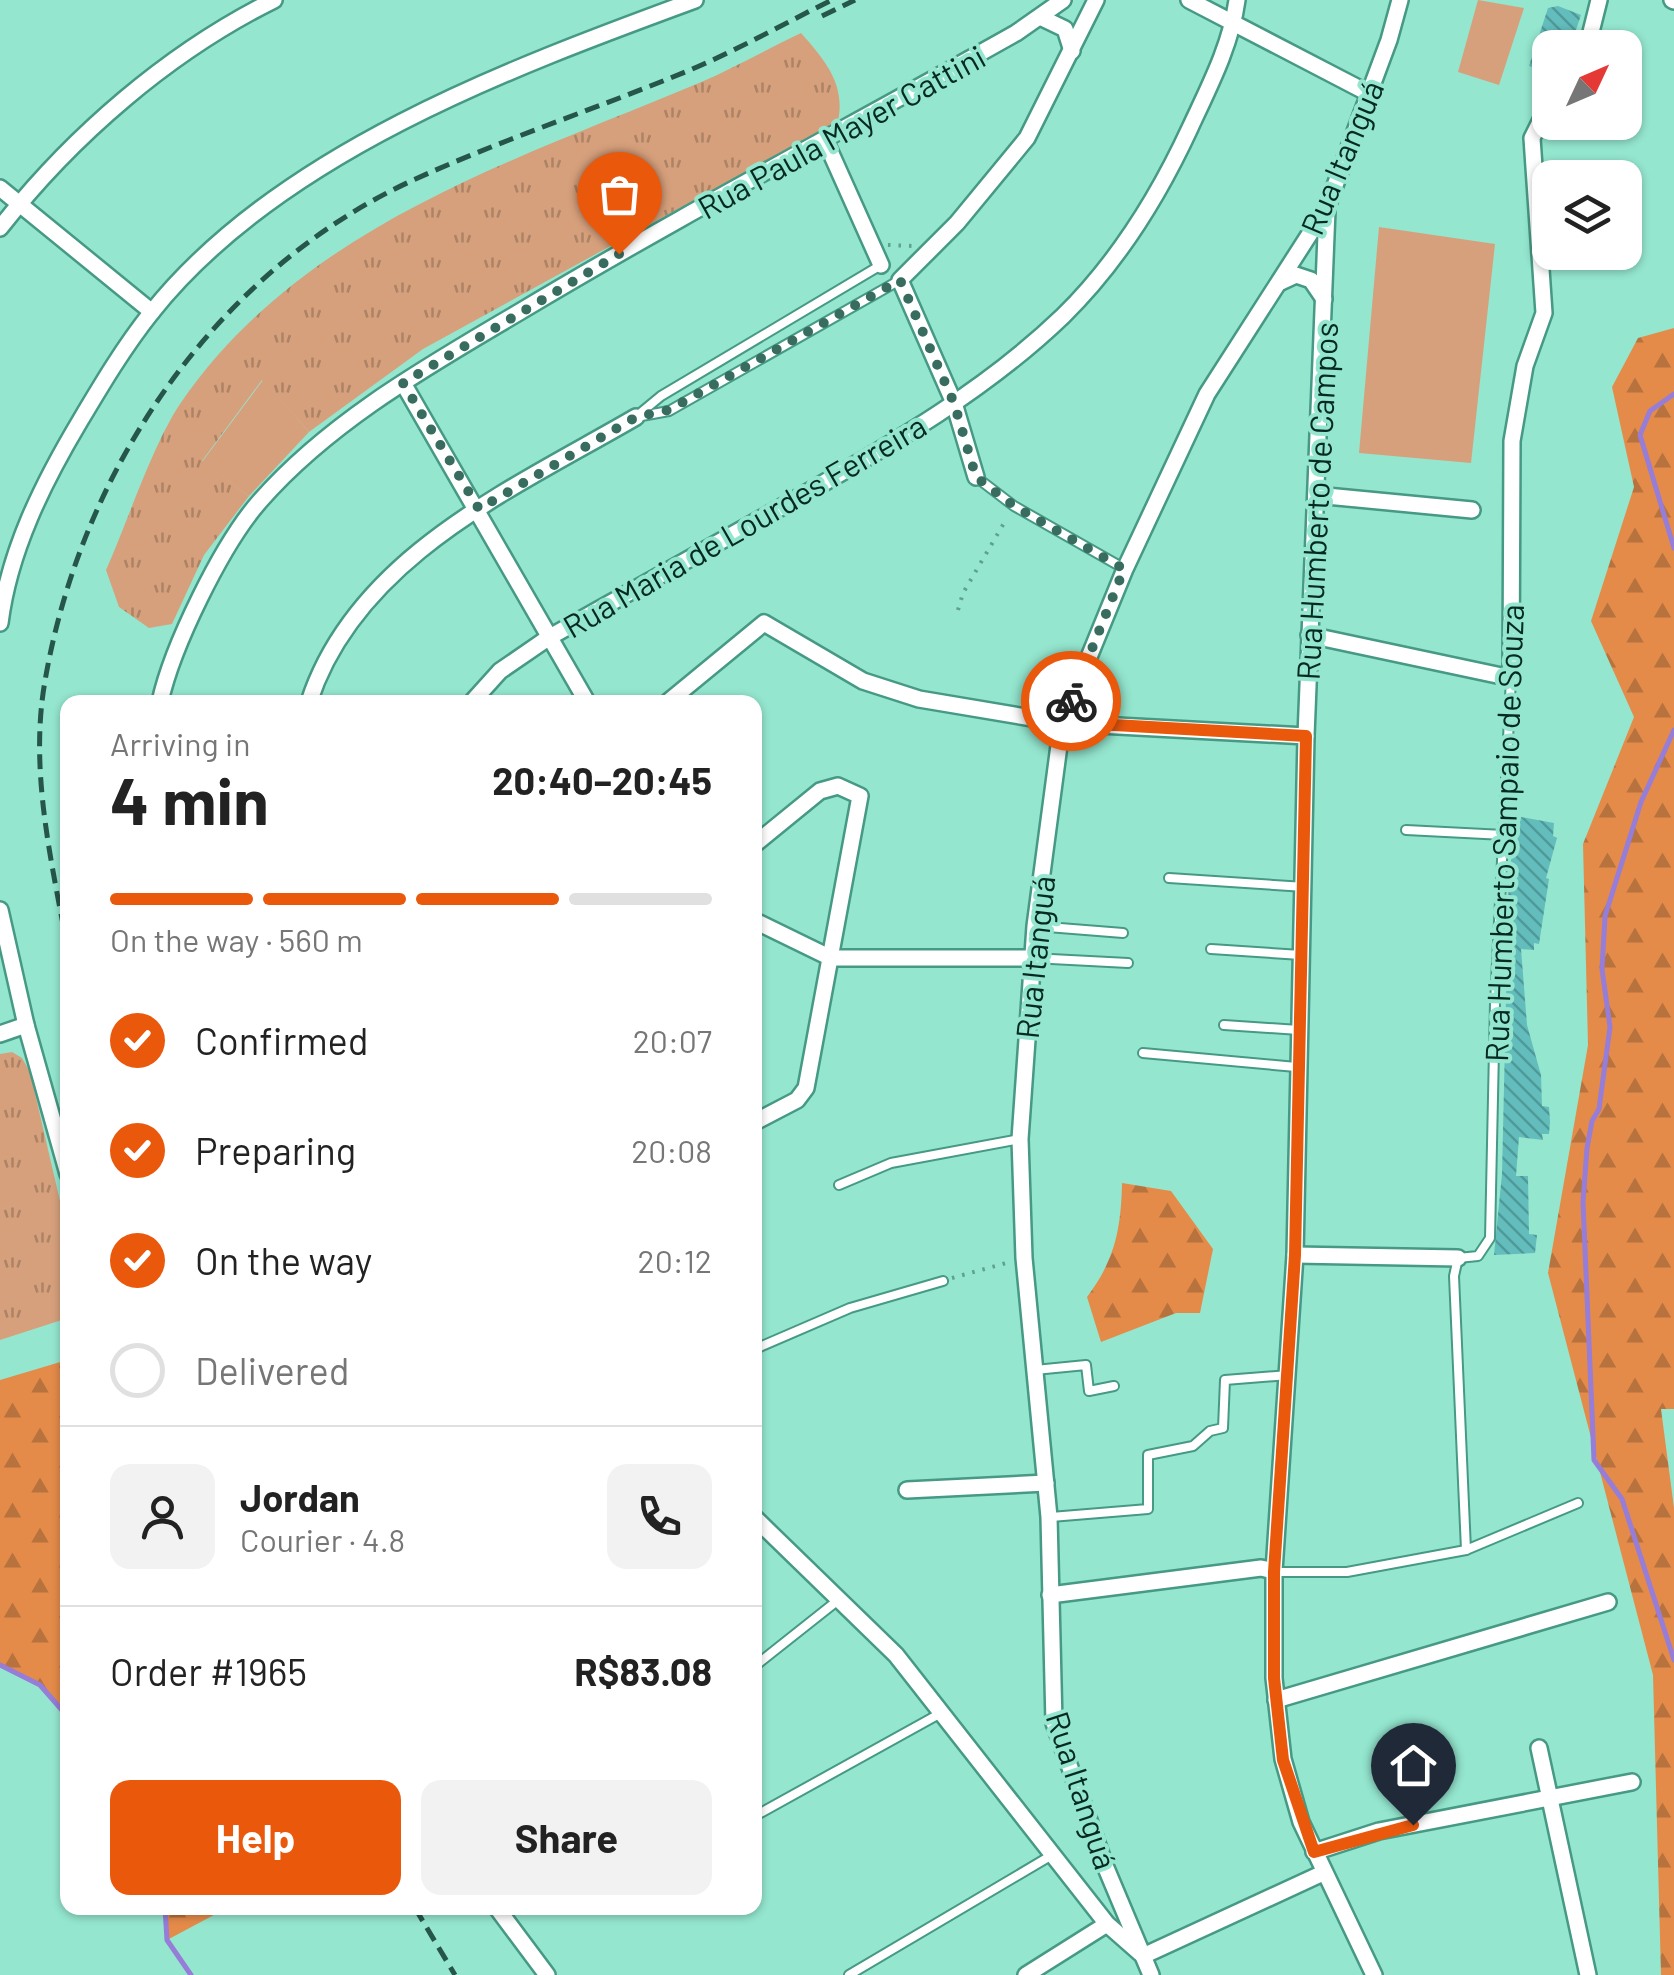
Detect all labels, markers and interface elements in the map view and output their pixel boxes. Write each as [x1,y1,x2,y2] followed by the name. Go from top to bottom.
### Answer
[1532,30,1642,140] north arrow
[1532,30,1642,270] map controls
[691,36,991,226] street label: Rua Paula Mayer Cattini
[1292,74,1390,240] street label: Rua Itanguá
[577,152,662,255] pin
[1532,160,1642,270] button: layers
[592,167,647,222] icon: bag
[1288,321,1344,681] street label: Rua Humberto de Campos
[556,405,932,645] street label: Rua Maria de Lourdes Ferreira
[1476,604,1530,1062] street label: Rua Humberto Sampaio de Souza
[1021,651,1121,751] courier
[1044,674,1099,729] icon: bike
[110,724,250,762] text: Arriving in
[492,757,712,803] text: 20:40–20:45
[110,760,269,838] text: 4 min
[1007,874,1061,1040] street label: Rua Itanguá
[110,920,363,958] text: On the way · 560 m
[110,1013,165,1068] icon: check
[195,1017,368,1063] text: Confirmed
[633,1021,712,1059] text: 20:07
[110,1123,165,1178] icon: check
[195,1127,356,1173] text: Preparing
[631,1131,712,1169] text: 20:08
[110,1233,165,1288] icon: check
[195,1237,372,1283] text: On the way
[638,1241,712,1279] text: 20:12
[195,1347,349,1393] text: Delivered
[110,1464,215,1569] button: person
[607,1464,712,1569] button: phone
[240,1474,360,1520] text: Jordan
[240,1520,405,1558] text: Courier · 4.8
[110,1648,307,1694] text: Order #1965
[574,1648,712,1694] text: R$83.08
[1040,1706,1126,1874] street label: Rua Itanguá
[1371,1723,1456,1826] pin
[1386,1738,1441,1793] icon: home
[110,1780,401,1895] button: Help
[421,1780,712,1895] button: Share

